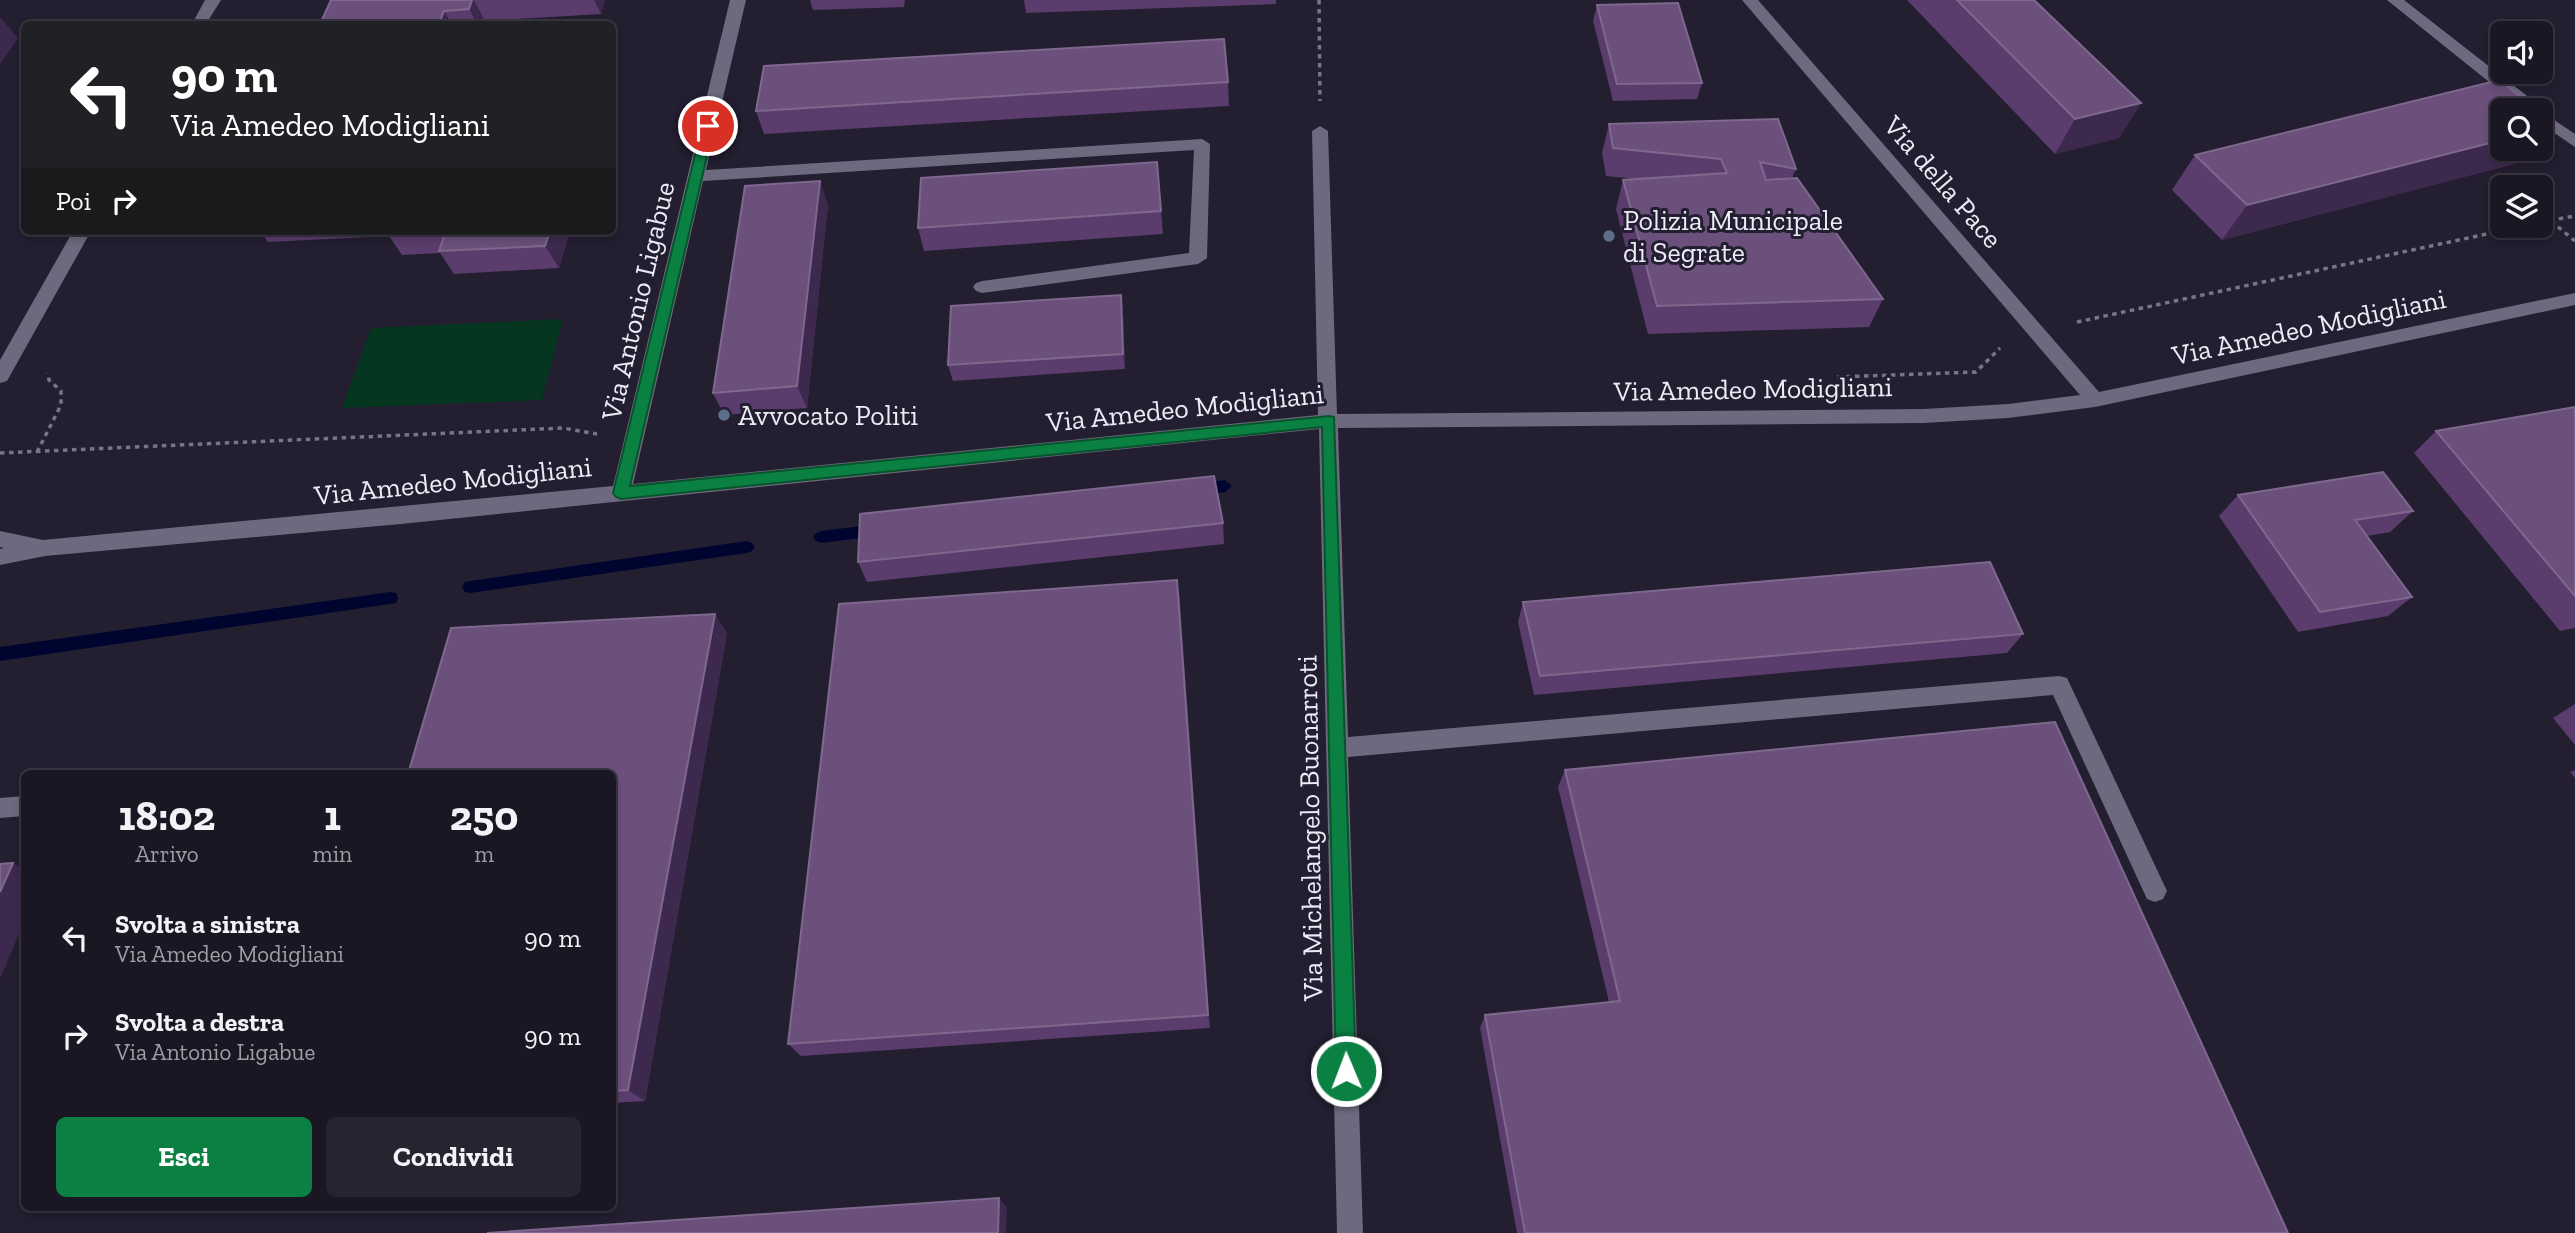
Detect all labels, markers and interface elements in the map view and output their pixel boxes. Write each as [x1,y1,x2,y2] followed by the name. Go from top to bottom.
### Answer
[2490,21,2553,238] map controls
[2490,21,2553,84] button: sound
[171,46,278,105] text: 90 m
[56,49,147,140] icon: left
[678,96,738,156] pin
[2490,98,2553,161] button: search
[171,106,490,144] text: Via Amedeo Modigliani
[689,107,727,145] icon: arrive
[1876,108,2009,255] street label: Via della Pace
[2490,175,2553,238] button: layers
[594,179,682,424] street label: Via Antonio Ligabue
[105,182,143,220] icon: right
[56,185,91,217] text: Poi
[1623,204,1843,269] place label: Polizia Municipale di Segrate
[1601,228,1617,244] marker: Polizia Municipale di Segrate
[2168,282,2449,372] street label: Via Amedeo Modigliani
[1612,370,1893,408] street label: Via Amedeo Modigliani
[1044,377,1326,439] street label: Via Amedeo Modigliani
[738,399,918,432] place label: Avvocato Politi
[716,407,732,423] marker: Avvocato Politi
[312,450,594,512] street label: Via Amedeo Modigliani
[1290,655,1330,1002] street label: Via Michelangelo Buonarroti
[119,790,215,841] text: 18:02
[324,790,341,841] text: 1
[450,790,518,841] text: 250
[135,840,199,868] text: Arrivo
[313,840,352,868] text: min
[474,840,494,868] text: m
[115,908,300,940] text: Svolta a sinistra
[56,919,94,957] icon: left
[524,922,581,954] text: 90 m
[115,940,344,968] text: Via Amedeo Modigliani
[115,1006,284,1038] text: Svolta a destra
[56,1017,94,1055] icon: right
[524,1020,581,1052] text: 90 m
[1309,1034,1383,1108] position arrow
[115,1038,315,1066] text: Via Antonio Ligabue
[56,1117,312,1197] button: Esci
[326,1117,581,1197] button: Condividi

